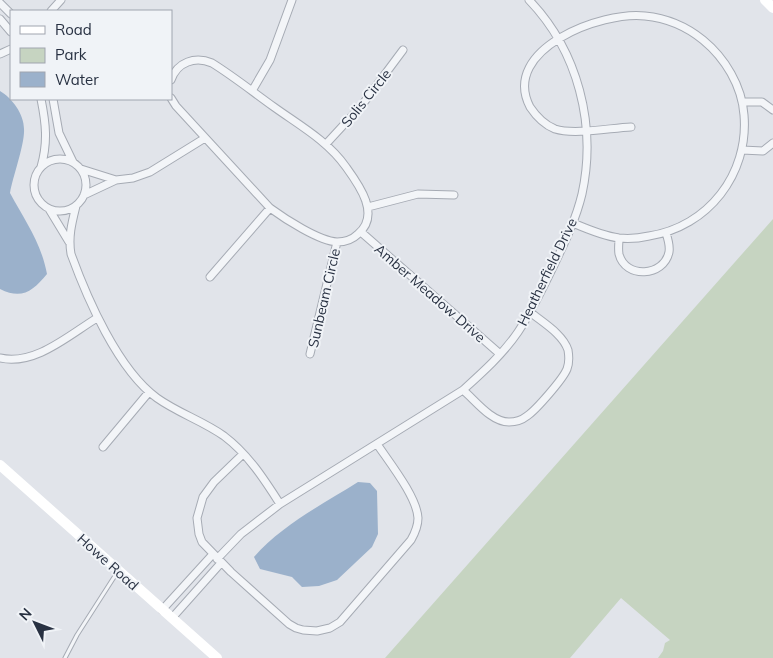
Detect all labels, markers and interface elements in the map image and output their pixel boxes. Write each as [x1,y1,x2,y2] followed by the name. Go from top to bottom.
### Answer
[10,10,172,100] legend
[55,20,92,39] text: Road
[55,45,87,64] text: Park
[337,65,395,131] street label: Solis Circle
[55,70,99,89] text: Water
[513,215,581,329] street label: Heatherfield Drive
[371,240,489,346] street label: Amber Meadow Drive
[304,247,344,349] street label: Sunbeam Circle
[74,530,142,594] street label: Howe Road
[10,598,60,648] north arrow
[15,604,36,624] text: N

